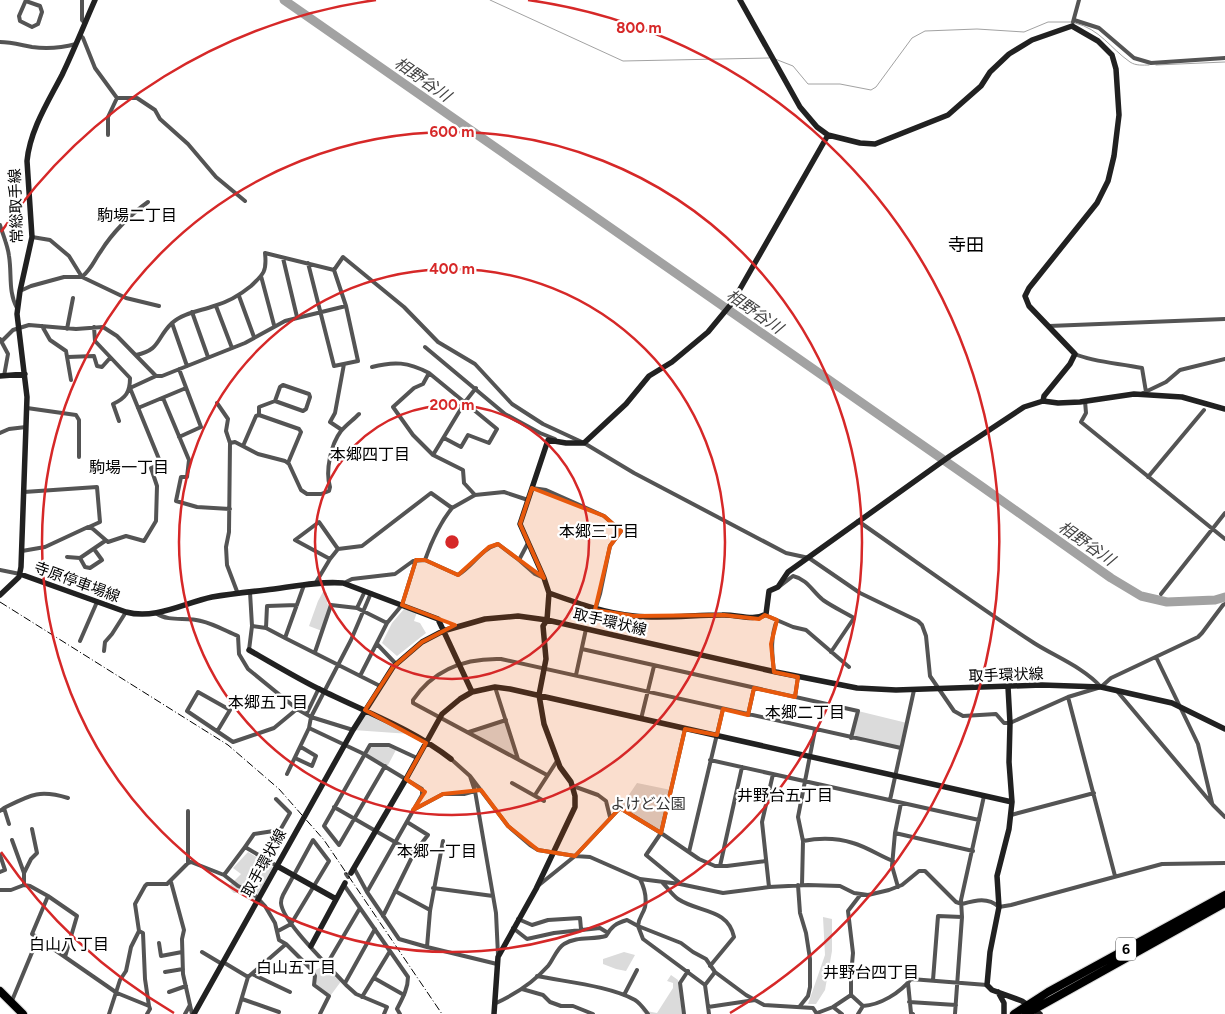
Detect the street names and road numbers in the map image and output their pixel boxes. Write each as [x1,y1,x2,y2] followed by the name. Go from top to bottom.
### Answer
[6,168,26,244] street label: 常総取手線
[32,558,122,606] street label: 寺原停車場線
[571,605,649,639] street label: 取手環状線
[968,665,1044,685] street label: 取手環状線
[238,826,290,900] street label: 取手環状線
[1116,938,1136,961] road number: 6

